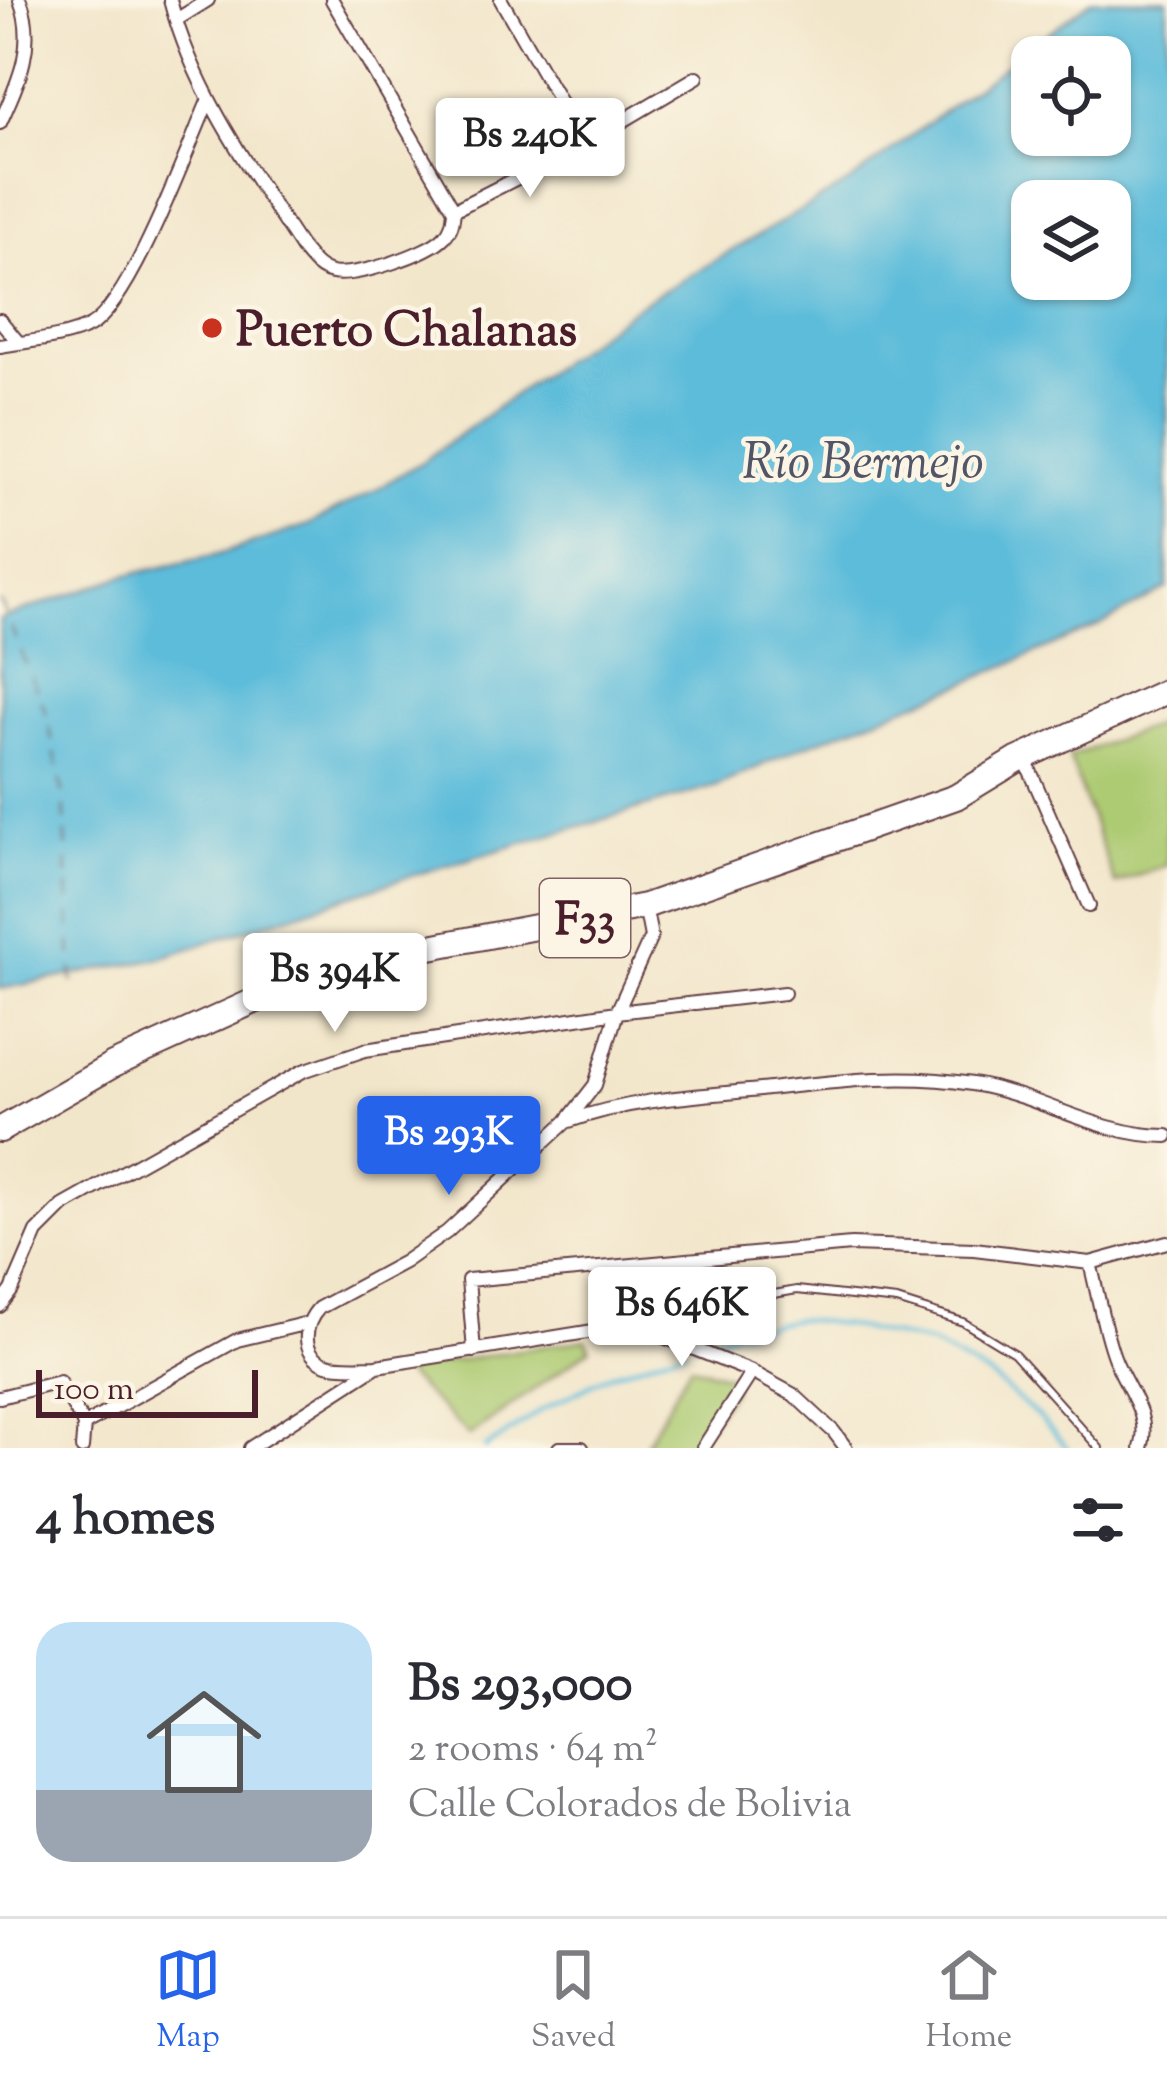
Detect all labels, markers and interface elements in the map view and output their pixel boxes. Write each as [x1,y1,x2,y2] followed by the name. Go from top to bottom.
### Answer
[1011,36,1131,300] map controls
[1011,36,1131,156] button: locate
[419,98,641,200] pin: Bs 240K
[463,109,597,165] text: Bs 240K
[1011,180,1131,300] button: layers
[236,299,577,368] place label: Puerto Chalanas
[199,315,225,341] marker: Puerto Chalanas
[742,428,984,501] water label: Río Bermejo
[540,879,630,957] road number: F33
[224,933,446,1035] pin: Bs 394K
[270,944,400,1000] text: Bs 394K
[338,1096,560,1198] pin: Bs 293K
[384,1107,514,1163] text: Bs 293K
[571,1267,793,1369] pin: Bs 646K
[615,1278,749,1334] text: Bs 646K
[36,1364,258,1417] scale bar
[54,1367,134,1415] text: 100 m
[36,1484,215,1557] text: 4 homes
[1065,1487,1131,1553] icon: filters
[408,1650,633,1723] text: Bs 293,000
[132,1670,276,1814] icon: home
[408,1723,658,1779] text: 2 rooms · 64 m²
[408,1779,852,1835] text: Calle Colorados de Bolivia
[155,1942,221,2062] tab: Map
[531,1942,616,2062] tab: Saved
[926,1942,1012,2062] tab: Home

